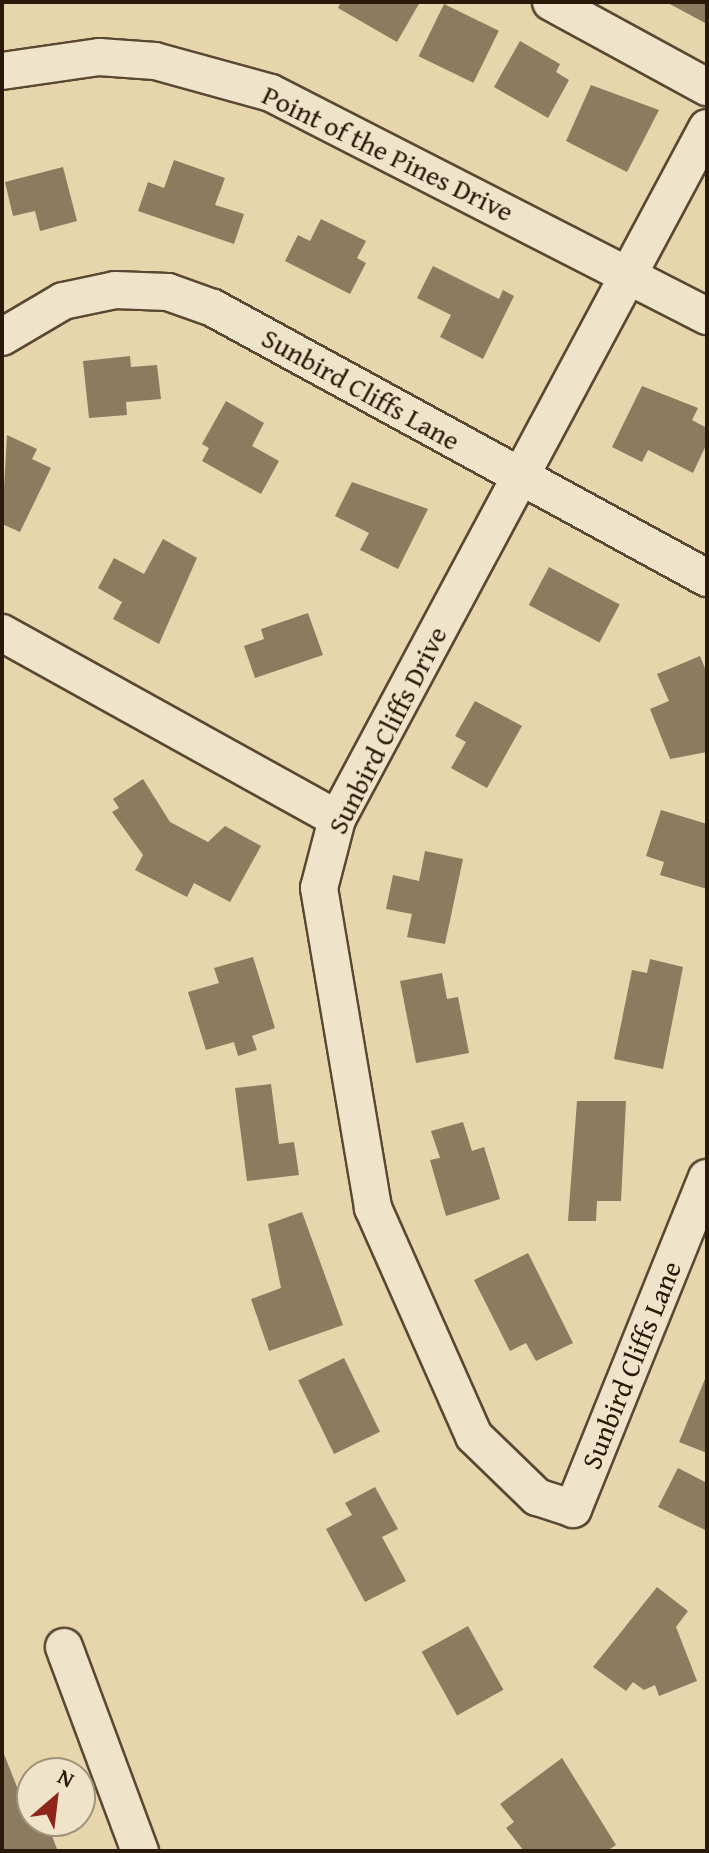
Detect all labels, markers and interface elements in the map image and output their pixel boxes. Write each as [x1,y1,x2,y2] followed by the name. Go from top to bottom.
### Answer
[257,78,519,228] street label: Point of the Pines Drive
[256,321,466,457] street label: Sunbird Cliffs Lane
[320,621,454,839] street label: Sunbird Cliffs Drive
[574,1256,688,1474] street label: Sunbird Cliffs Lane
[16,1757,96,1837] north arrow
[52,1760,80,1795] text: N

